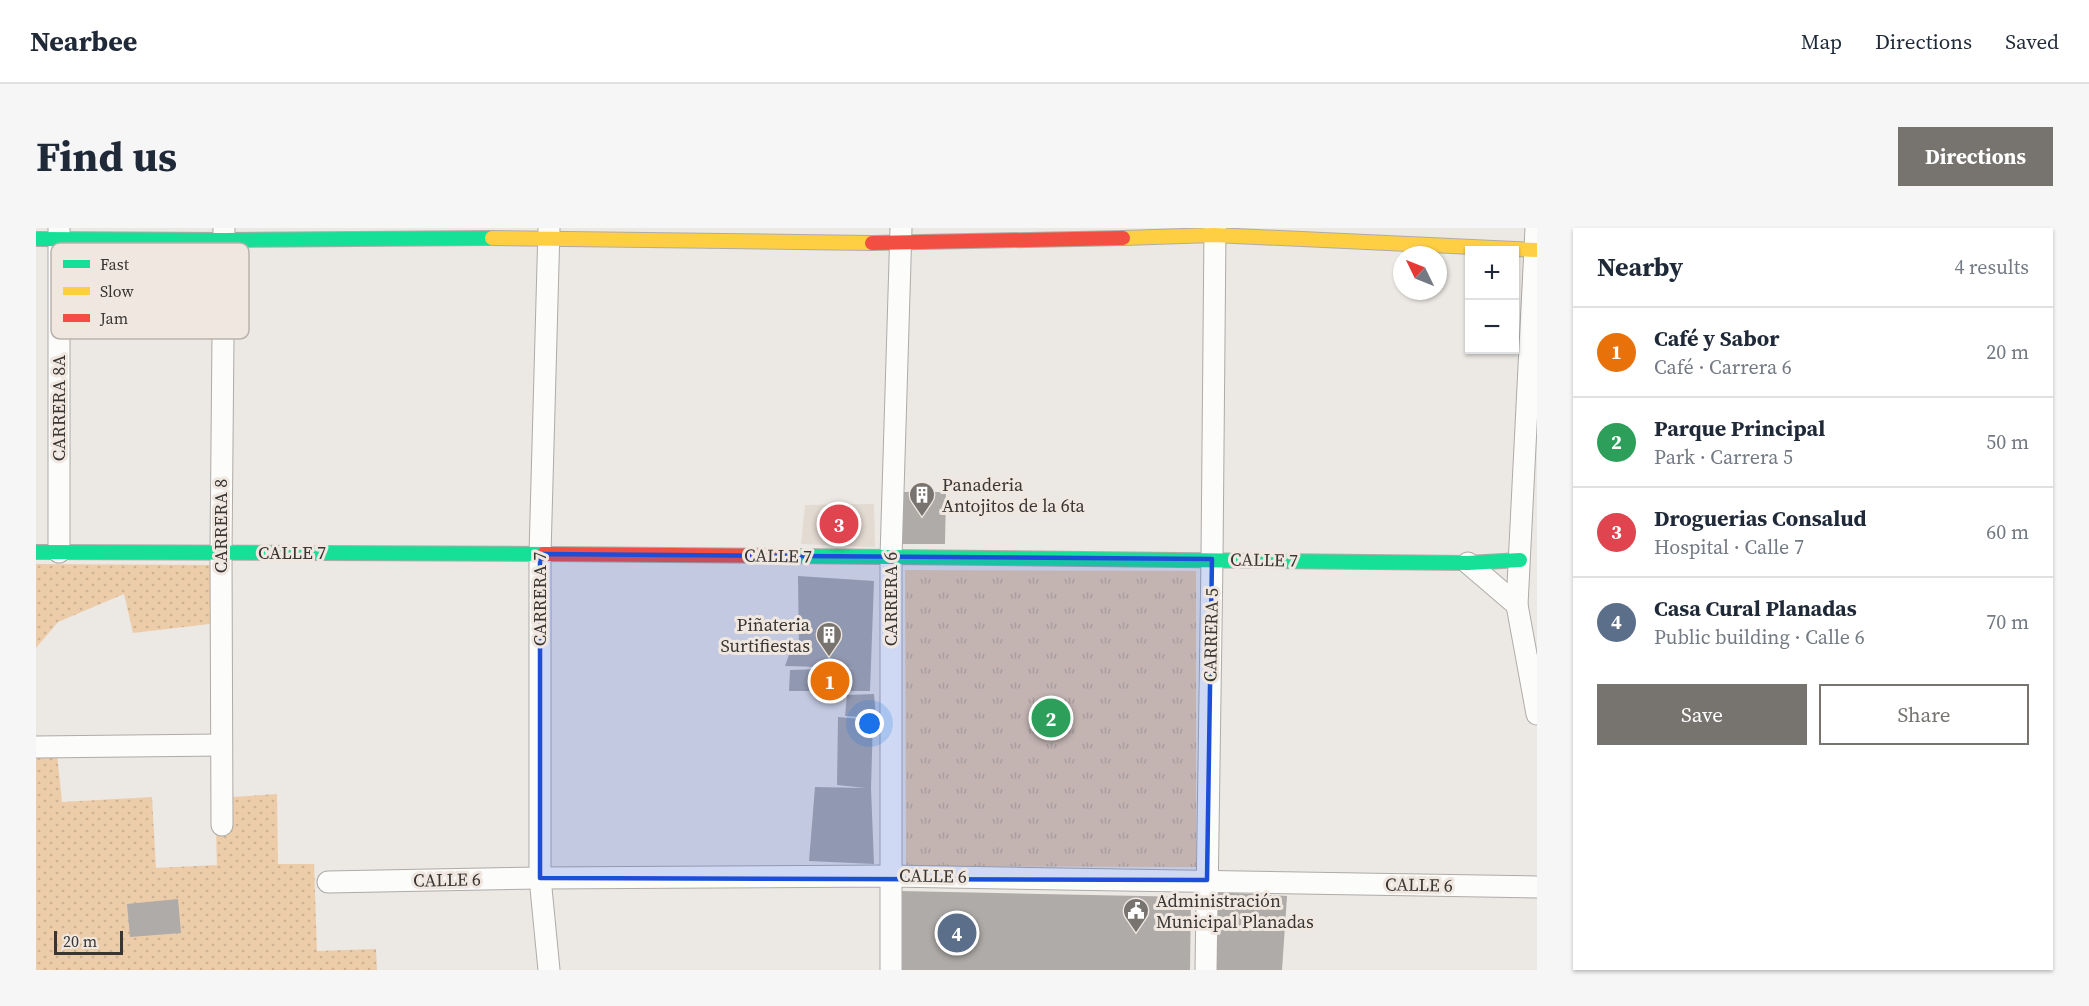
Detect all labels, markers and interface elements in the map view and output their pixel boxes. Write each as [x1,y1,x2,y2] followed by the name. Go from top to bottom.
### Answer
[30,22,137,60] text: Nearbee
[1801,27,1842,56] text: Map
[1875,27,1972,56] text: Directions
[2005,27,2059,56] text: Saved
[36,127,177,185] text: Find us
[1898,127,2053,186] button: Directions
[51,243,249,339] legend
[1393,246,1447,300] north arrow
[1465,246,1519,354] map controls
[1465,246,1519,300] button: +
[1597,249,1683,285] text: Nearby
[100,253,130,275] text: Fast
[1954,253,2029,281] text: 4 results
[100,280,135,302] text: Slow
[1465,300,1519,354] button: −
[99,307,128,329] text: Jam
[1654,323,1780,353] text: Café y Sabor
[1611,338,1622,366] text: 1
[1986,338,2029,366] text: 20 m
[1654,353,1792,381] text: Café · Carrera 6
[46,355,71,461] street label: CARRERA 8A
[1654,413,1825,443] text: Parque Principal
[1611,428,1622,456] text: 2
[1986,428,2029,456] text: 50 m
[1654,443,1793,471] text: Park · Carrera 5
[942,472,1086,518] place label: Panaderia Antojitos de la 6ta
[208,479,233,573] street label: CARRERA 8
[907,480,937,518] building icon: Panaderia Antojitos de la 6ta
[820,502,858,546] pin: 3
[1654,503,1867,533] text: Droguerias Consalud
[1611,518,1622,546] text: 3
[1986,518,2029,546] text: 60 m
[1654,533,1804,561] text: Hospital · Calle 7
[258,540,326,565] street label: CALLE 7
[744,542,812,569] street label: CALLE 7
[1230,546,1298,573] street label: CALLE 7
[527,552,552,646] street label: CARRERA 7
[878,552,903,646] street label: CARRERA 6
[1197,588,1224,682] street label: CARRERA 5
[1654,593,1857,623] text: Casa Cural Planadas
[1611,608,1622,636] text: 4
[1986,608,2029,636] text: 70 m
[721,612,811,658] place label: Piñateria Surtifiestas
[814,620,844,658] building icon: Piñateria Surtifiestas
[1654,623,1865,651] text: Public building · Calle 6
[810,658,850,704] pin: 1
[1597,684,1807,745] button: Save
[1819,684,2029,745] button: Share
[1032,696,1070,740] pin: 2
[855,709,884,738] your location
[899,862,967,889] street label: CALLE 6
[413,866,481,893] street label: CALLE 6
[1385,871,1453,898] street label: CALLE 6
[1156,888,1314,934] place label: Administración Municipal Planadas
[1121,896,1151,934] public building icon: Administración Municipal Planadas
[938,910,976,956] pin: 4
[54,928,123,956] scale bar
[63,930,97,952] text: 20 m

